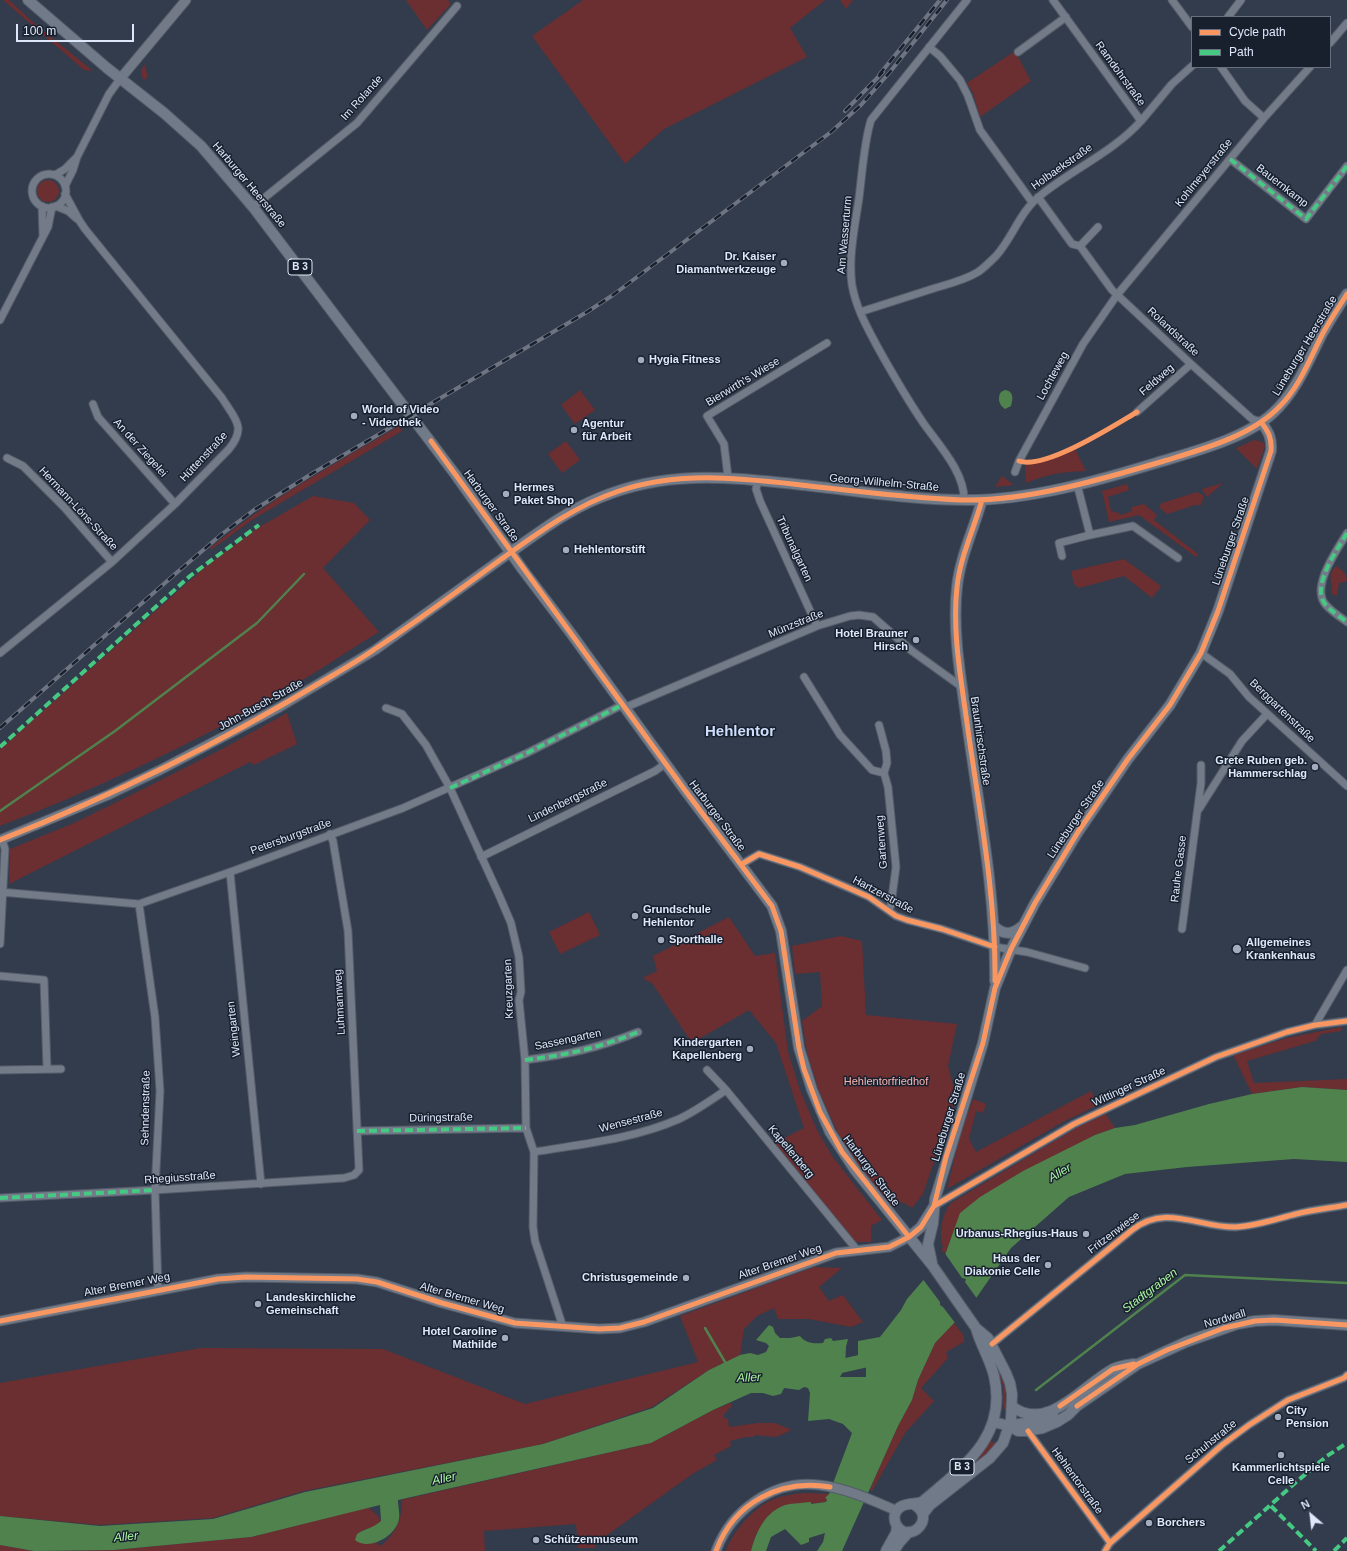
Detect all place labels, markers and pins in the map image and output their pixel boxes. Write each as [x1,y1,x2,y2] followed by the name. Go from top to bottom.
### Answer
[676,250,776,276] place label: Dr. Kaiser Diamantwerkzeuge
[779,258,789,268] marker: Dr. Kaiser Diamantwerkzeuge
[649,353,721,367] place label: Hygia Fitness
[636,355,646,365] marker: Hygia Fitness
[362,403,439,429] place label: World of Video - Videothek
[349,411,359,421] marker: World of Video - Videothek
[582,417,632,443] place label: Agentur für Arbeit
[569,425,579,435] marker: Agentur für Arbeit
[514,481,574,507] place label: Hermes Paket Shop
[501,489,511,499] marker: Hermes Paket Shop
[574,543,646,557] place label: Hehlentorstift
[561,545,571,555] marker: Hehlentorstift
[835,627,908,653] place label: Hotel Brauner Hirsch
[911,635,921,645] marker: Hotel Brauner Hirsch
[1215,754,1307,780] place label: Grete Ruben geb. Hammerschlag
[1310,762,1320,772] marker: Grete Ruben geb. Hammerschlag
[643,903,711,929] place label: Grundschule Hehlentor
[630,911,640,921] marker: Grundschule Hehlentor
[669,933,723,947] place label: Sporthalle
[656,935,666,945] marker: Sporthalle
[1246,936,1316,962] place label: Allgemeines Krankenhaus
[1231,943,1243,955] marker: Allgemeines Krankenhaus
[672,1036,742,1062] place label: Kindergarten Kapellenberg
[745,1044,755,1054] marker: Kindergarten Kapellenberg
[956,1227,1078,1241] place label: Urbanus-Rhegius-Haus
[1081,1229,1091,1239] marker: Urbanus-Rhegius-Haus
[965,1252,1040,1278] place label: Haus der Diakonie Celle
[1043,1260,1053,1270] marker: Haus der Diakonie Celle
[582,1271,678,1285] place label: Christusgemeinde
[681,1273,691,1283] marker: Christusgemeinde
[266,1291,356,1317] place label: Landeskirchliche Gemeinschaft
[253,1299,263,1309] marker: Landeskirchliche Gemeinschaft
[422,1325,497,1351] place label: Hotel Caroline Mathilde
[500,1333,510,1343] marker: Hotel Caroline Mathilde
[1286,1404,1329,1430] place label: City Pension
[1273,1412,1283,1422] marker: City Pension
[1276,1450,1286,1460] marker: Kammerlichtspiele Celle
[1232,1461,1330,1487] place label: Kammerlichtspiele Celle
[1157,1516,1205,1530] place label: Borchers
[1144,1518,1154,1528] marker: Borchers
[544,1533,638,1547] place label: Schützenmuseum
[531,1535,541,1545] marker: Schützenmuseum

